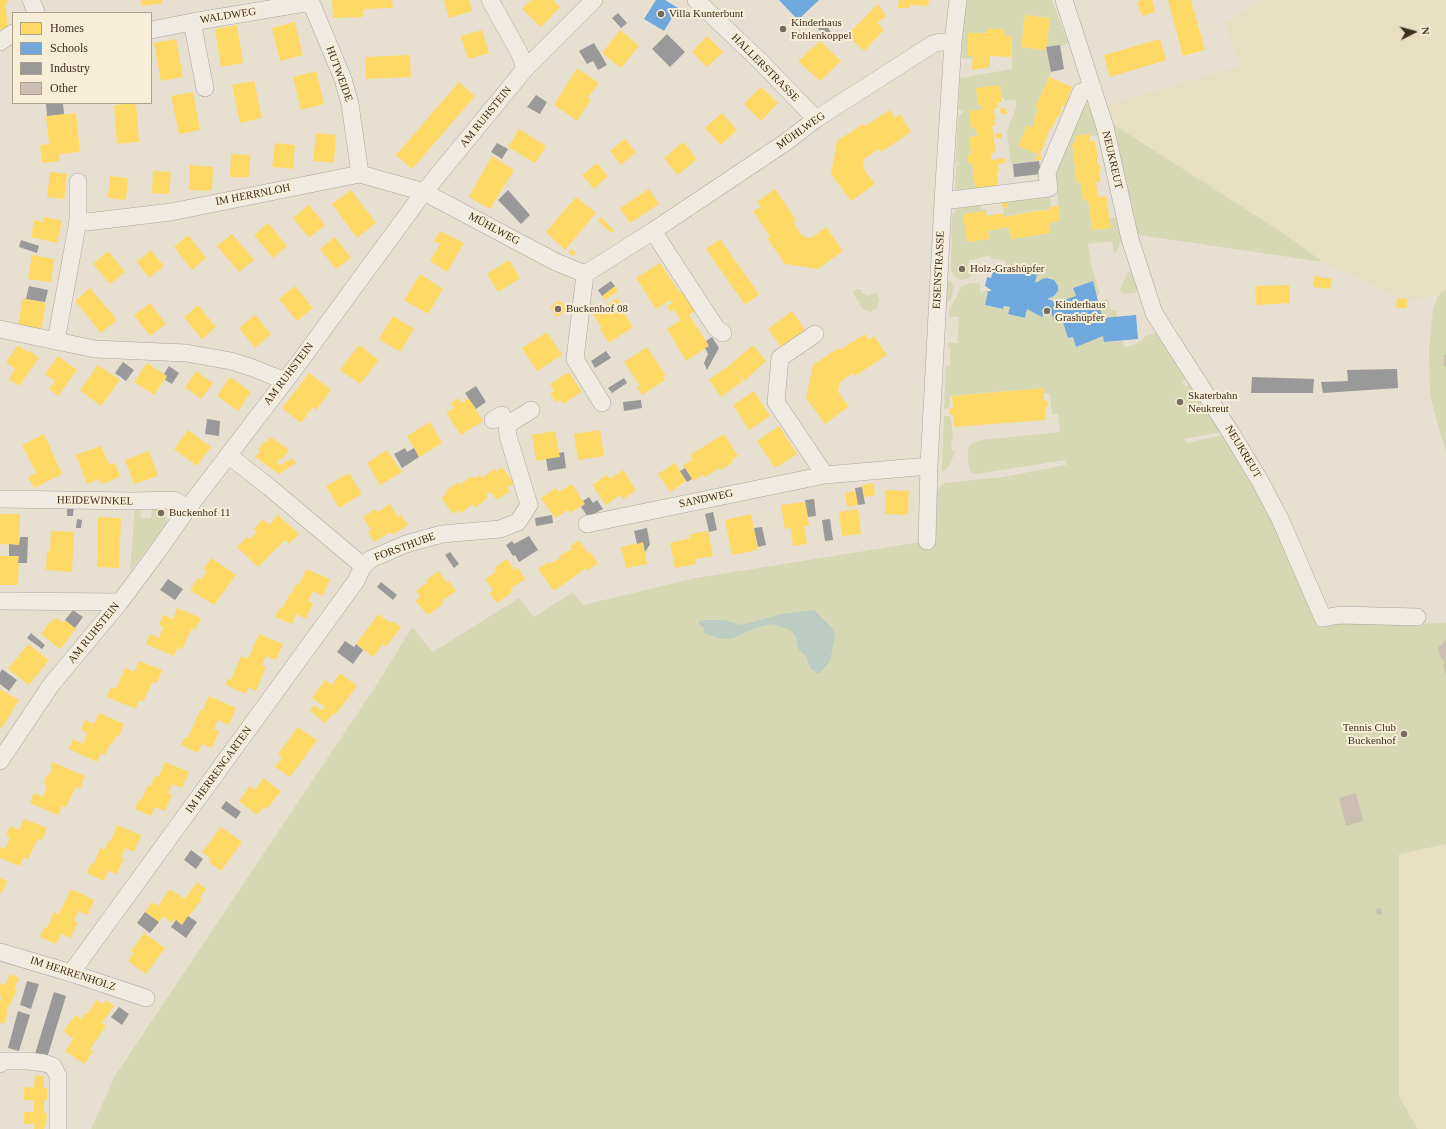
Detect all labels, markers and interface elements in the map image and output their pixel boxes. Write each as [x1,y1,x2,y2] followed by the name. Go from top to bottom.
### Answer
[199,5,257,27] street label: WALDWEG
[669,7,743,21] place label: Villa Kunterbunt
[656,9,666,19] marker: Villa Kunterbunt
[12,12,152,104] legend
[1394,12,1434,52] north arrow
[791,16,851,42] place label: Kinderhaus Fohlenkoppel
[50,21,84,35] text: Homes
[778,24,788,34] marker: Kinderhaus Fohlenkoppel
[1420,26,1432,35] text: N
[728,31,802,105] street label: HALLERSTRASSE
[50,41,88,55] text: Schools
[323,44,355,104] street label: HUTWEIDE
[50,61,90,75] text: Industry
[50,81,77,95] text: Other
[457,84,515,150] street label: AM RUHSTEIN
[774,109,828,153] street label: MÜHLWEG
[1099,130,1125,190] street label: NEUKREUT
[214,181,292,209] street label: IM HERRNLOH
[466,210,522,248] street label: MÜHLWEG
[930,231,948,309] street label: EISENSTRASSE
[970,262,1045,276] place label: Holz-Grashüpfer
[957,264,967,274] marker: Holz-Grashüpfer
[1055,298,1106,324] place label: Kinderhaus Grashüpfer
[566,302,628,316] place label: Buckenhof 08
[553,304,563,314] marker: Buckenhof 08
[1042,306,1052,316] marker: Kinderhaus Grashüpfer
[261,340,317,408] street label: AM RUHSTEIN
[1188,389,1237,415] place label: Skaterbahn Neukreut
[1175,397,1185,407] marker: Skaterbahn Neukreut
[1222,423,1264,481] street label: NEUKREUT
[678,487,734,511] street label: SANDWEG
[57,494,133,508] street label: HEIDEWINKEL
[169,506,231,520] place label: Buckenhof 11
[156,508,166,518] marker: Buckenhof 11
[373,530,437,564] street label: FORSTHUBE
[65,600,123,666] street label: AM RUHSTEIN
[1343,721,1396,747] place label: Tennis Club Buckenhof
[183,724,255,816] street label: IM HERRENGARTEN
[1399,729,1409,739] marker: Tennis Club Buckenhof
[28,954,118,994] street label: IM HERRENHOLZ

